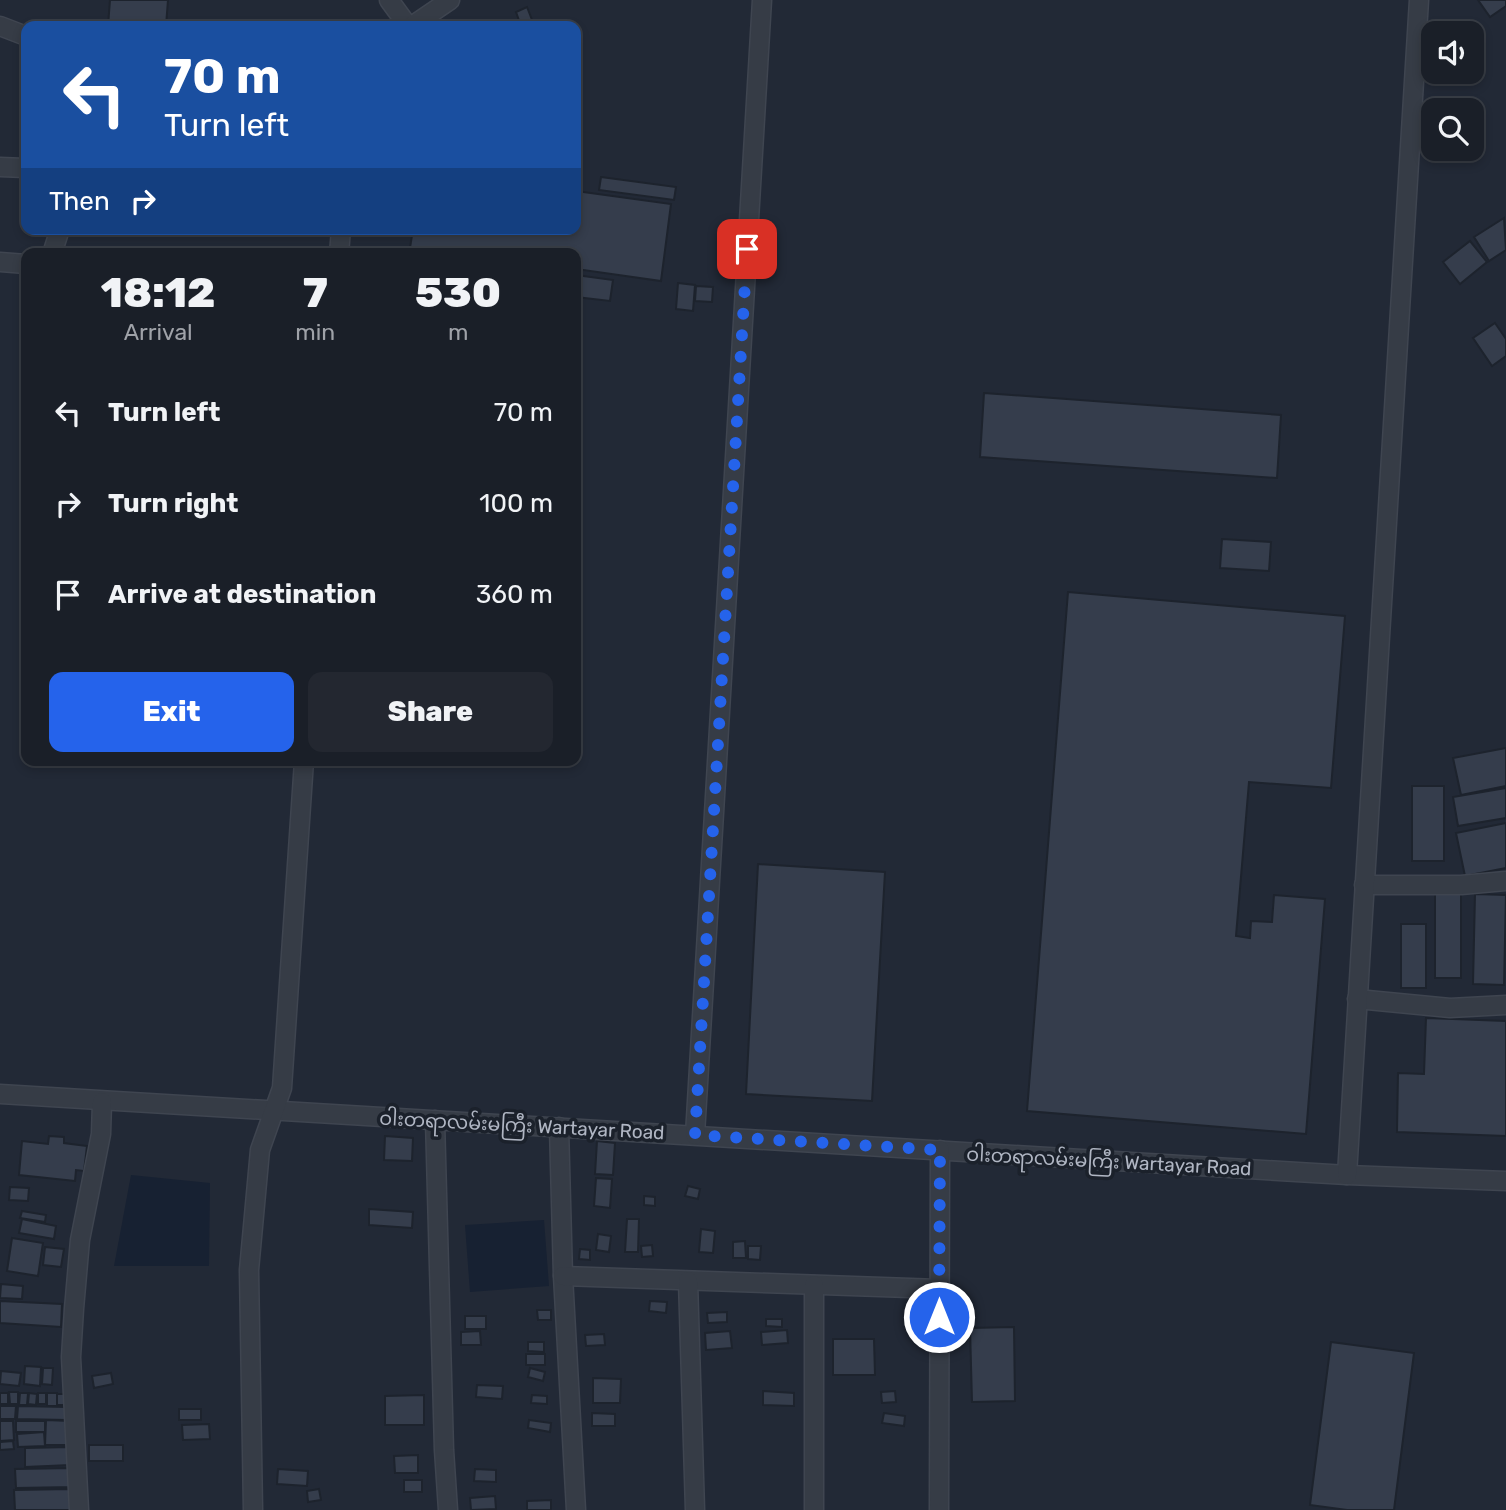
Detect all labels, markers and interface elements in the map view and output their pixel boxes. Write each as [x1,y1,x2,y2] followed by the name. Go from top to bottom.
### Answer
[1421,21,1484,161] map controls
[1421,21,1484,84] button: sound
[164,47,281,105] text: 70 m
[49,49,140,140] icon: left
[1421,98,1484,161] button: search
[164,106,289,144] text: Turn left
[124,182,162,220] icon: right
[49,186,110,217] text: Then
[717,219,777,279] pin
[728,230,766,268] icon: arrive
[101,268,216,318] text: 18:12
[303,268,328,318] text: 7
[415,268,501,318] text: 530
[124,318,193,346] text: Arrival
[295,318,335,346] text: min
[448,318,468,346] text: m
[49,394,87,432] icon: left
[108,397,220,428] text: Turn left
[494,397,553,428] text: 70 m
[49,485,87,523] icon: right
[108,488,238,519] text: Turn right
[479,488,553,519] text: 100 m
[49,576,87,614] icon: arrive
[108,579,376,610] text: Arrive at destination
[476,579,553,610] text: 360 m
[49,672,294,752] button: Exit
[308,672,553,752] button: Share
[379,1104,665,1148] street label: ဝါးတရာလမ်းမကြီး Wartayar Road
[966,1140,1252,1184] street label: ဝါးတရာလမ်းမကြီး Wartayar Road
[902,1280,976,1354] position arrow

